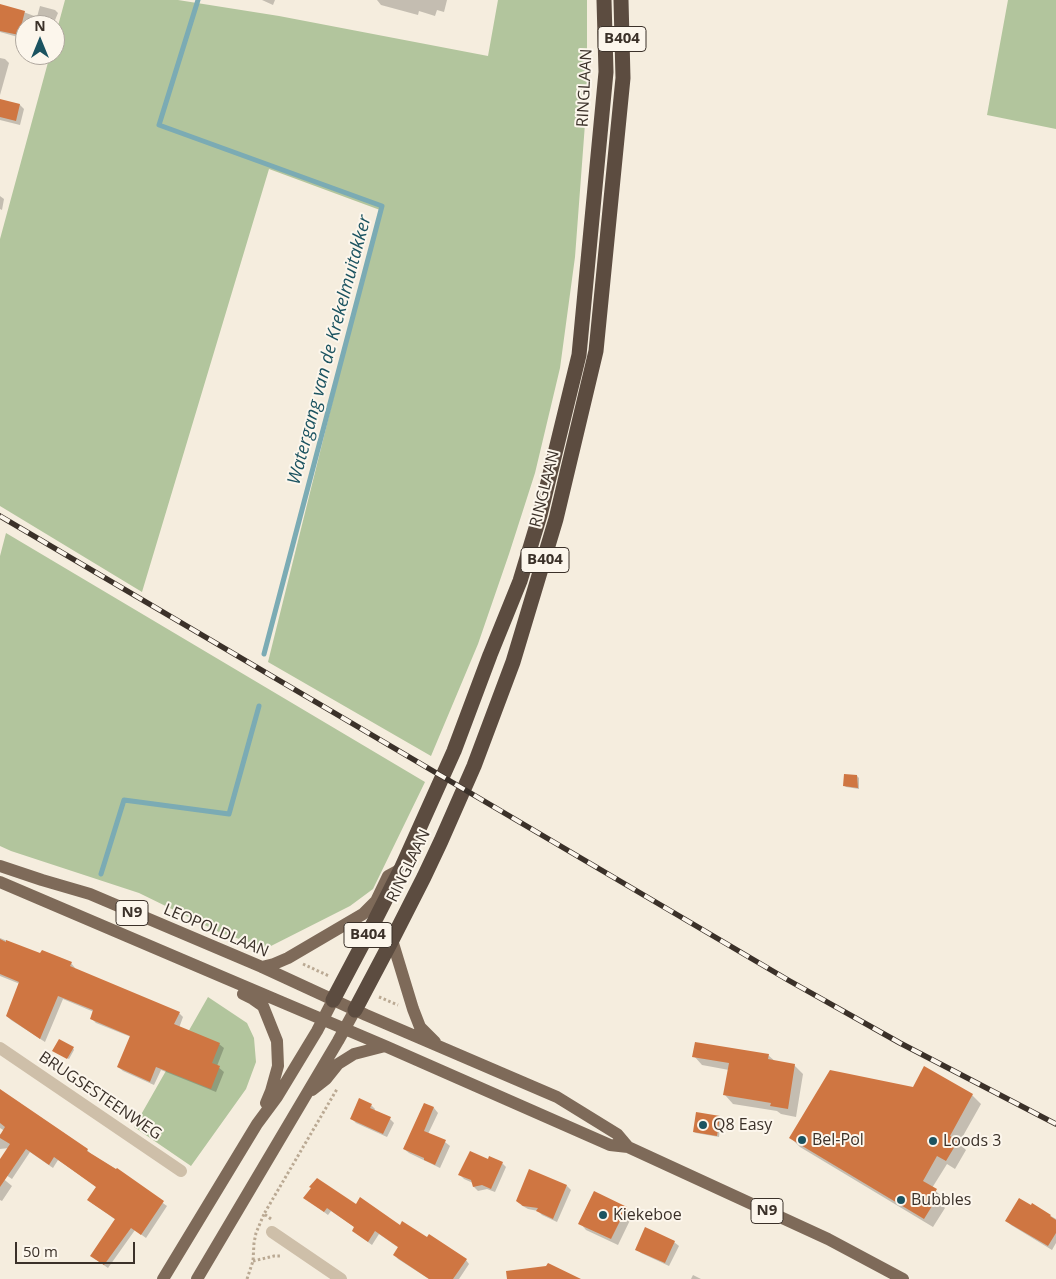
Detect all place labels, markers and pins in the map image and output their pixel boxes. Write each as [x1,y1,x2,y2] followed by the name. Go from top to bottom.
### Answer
[713,1115,772,1135] place label: Q8 Easy
[697,1119,709,1131] marker: Q8 Easy
[812,1130,864,1150] place label: Bel-Pol
[943,1131,1001,1151] place label: Loods 3
[796,1134,808,1146] marker: Bel-Pol
[927,1135,939,1147] marker: Loods 3
[911,1190,971,1210] place label: Bubbles
[895,1194,907,1206] marker: Bubbles
[613,1205,682,1225] place label: Kiekeboe
[597,1209,609,1221] marker: Kiekeboe

